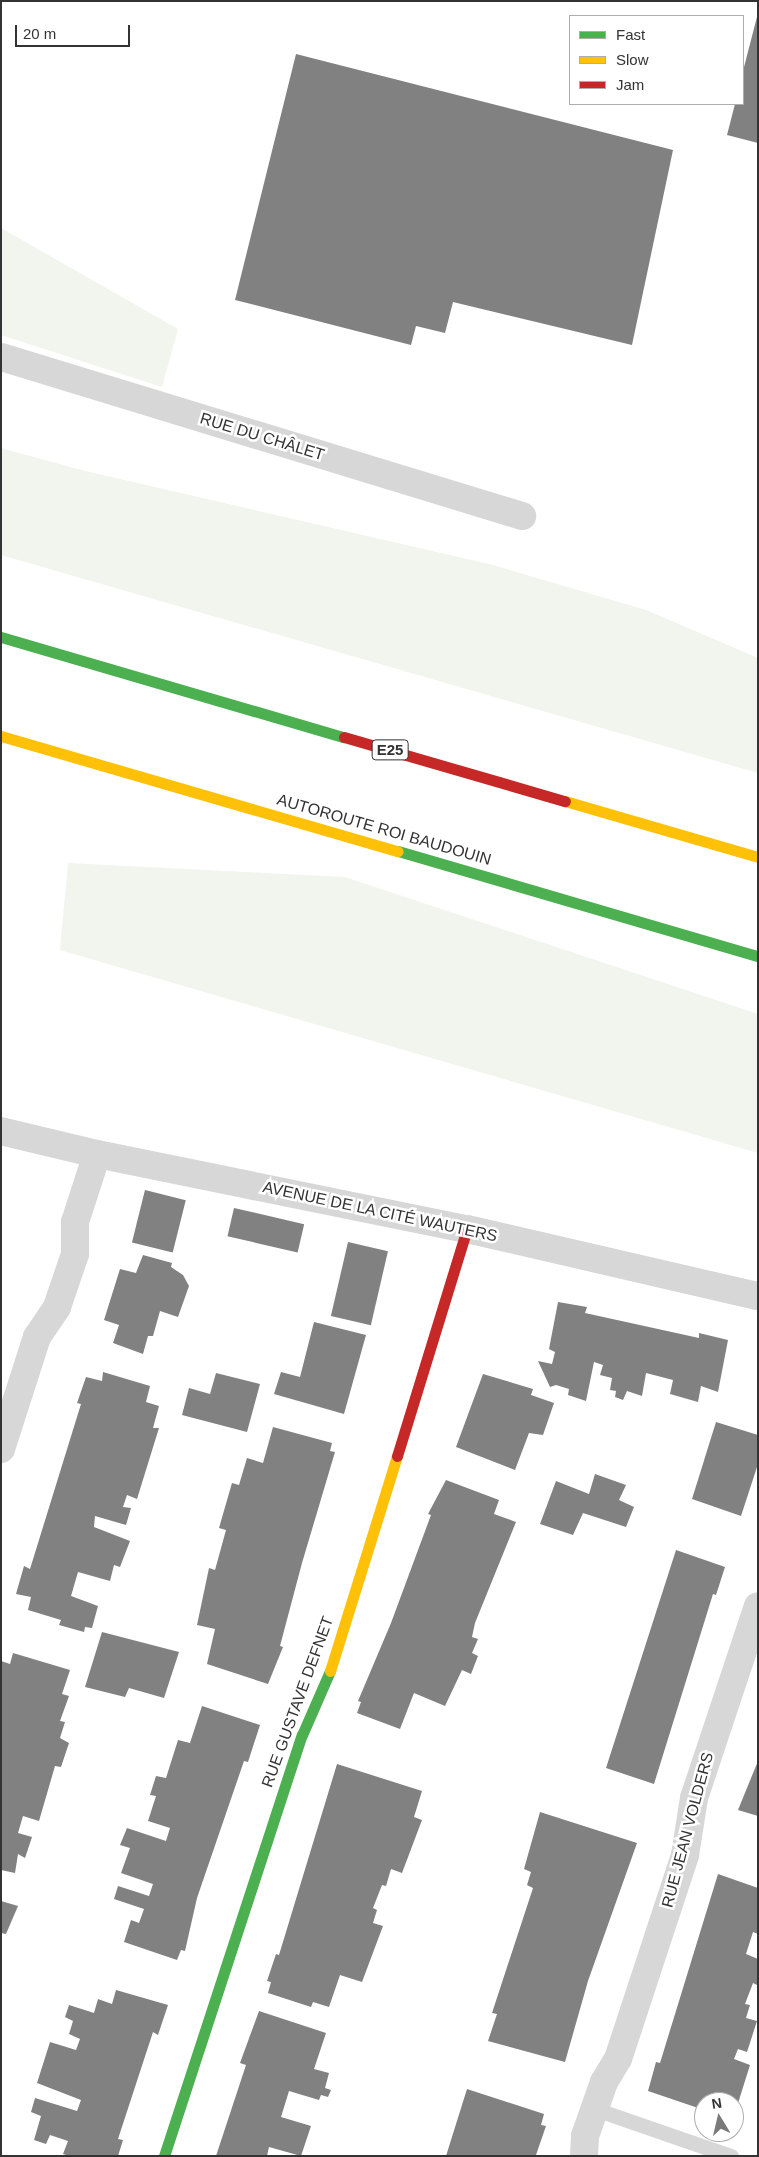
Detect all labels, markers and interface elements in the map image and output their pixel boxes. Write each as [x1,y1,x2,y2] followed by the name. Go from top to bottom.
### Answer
[18,15,132,47] scale bar
[569,15,744,105] legend
[23,25,56,42] text: 20 m
[616,26,645,43] text: Fast
[616,51,649,68] text: Slow
[616,76,644,93] text: Jam
[198,409,326,465] street label: RUE DU CHÂLET
[371,738,409,762] road number: E25
[275,790,493,870] street label: AUTOROUTE ROI BAUDOUIN
[261,1178,499,1246] street label: AVENUE DE LA CITÉ WAUTERS
[258,1614,338,1790] street label: RUE GUSTAVE DEFNET
[658,1750,718,1910] street label: RUE JEAN VOLDERS
[694,2092,744,2142] north arrow
[711,2094,723,2112] text: N

